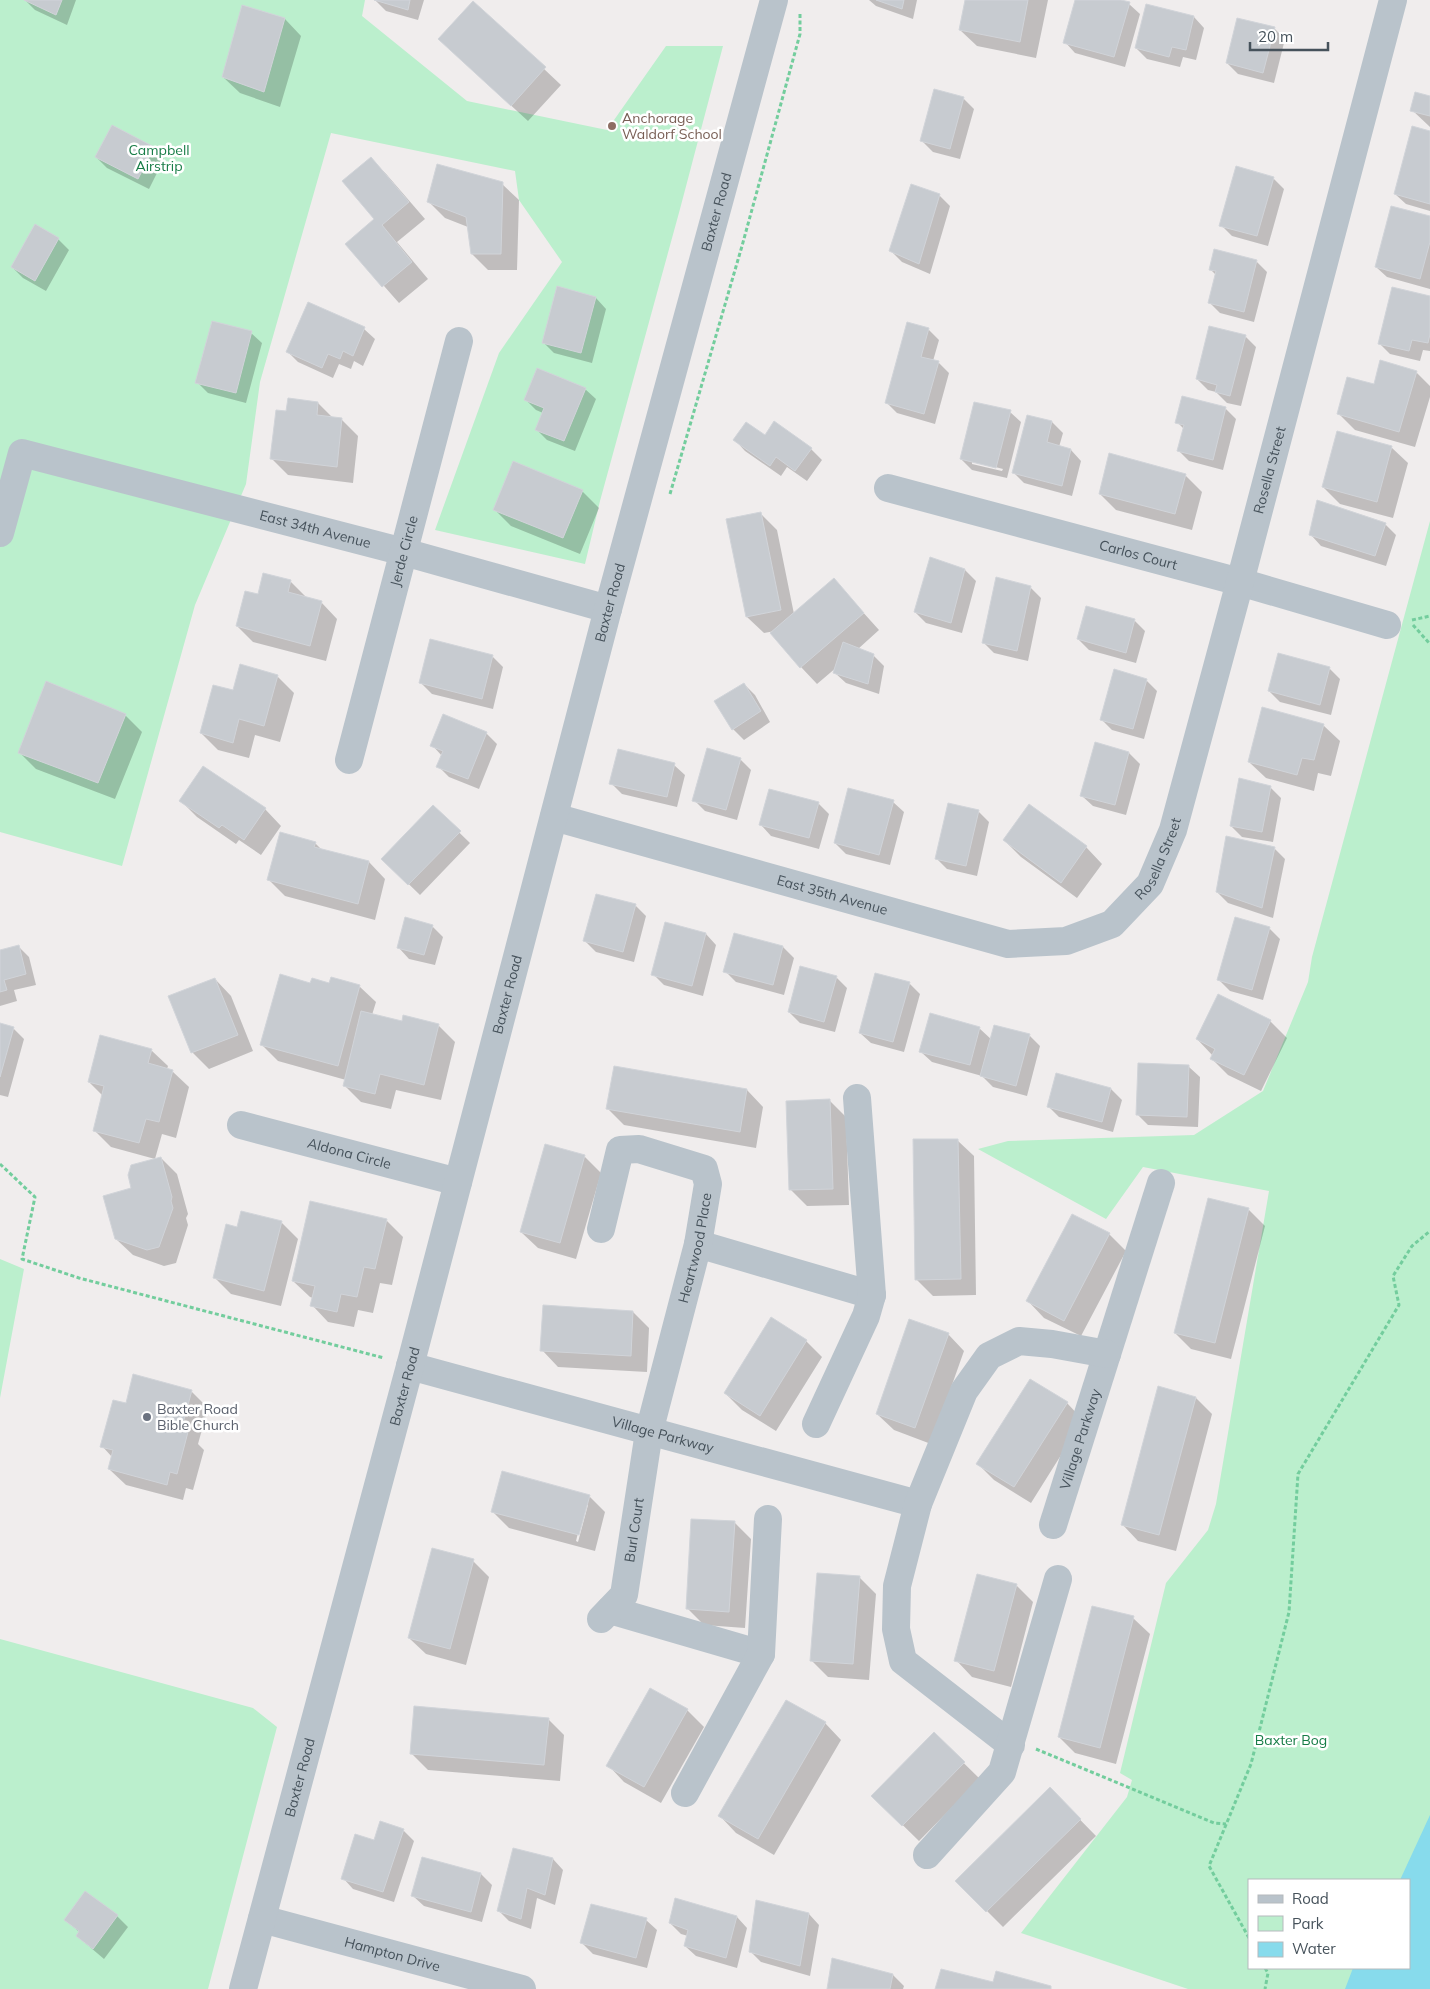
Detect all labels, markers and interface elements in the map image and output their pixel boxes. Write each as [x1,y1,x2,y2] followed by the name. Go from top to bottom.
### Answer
[1250,20,1328,52] scale bar
[1258,27,1293,46] text: 20 m
[622,109,722,143] place label: Anchorage Waldorf School
[606,120,618,132] marker: Anchorage Waldorf School
[128,141,190,175] park label: Campbell Airstrip
[697,171,736,253] street label: Baxter Road
[1249,424,1290,516] street label: Rosella Street
[258,506,373,552] street label: East 34th Avenue
[386,514,422,589] street label: Jerde Circle
[1097,536,1179,574] street label: Carlos Court
[591,561,629,644] street label: Baxter Road
[1131,816,1185,904] street label: Rosella Street
[775,871,890,919] street label: East 35th Avenue
[488,953,526,1036] street label: Baxter Road
[305,1134,393,1173] street label: Aldona Circle
[674,1191,715,1305] street label: Heartwood Place
[385,1345,424,1428] street label: Baxter Road
[1056,1386,1105,1492] street label: Village Parkway
[157,1400,239,1434] place label: Baxter Road Bible Church
[141,1411,153,1423] marker: Baxter Road Bible Church
[610,1412,716,1457] street label: Village Parkway
[620,1496,648,1564] street label: Burl Court
[1255,1731,1327,1749] park label: Baxter Bog
[281,1736,319,1819] street label: Baxter Road
[1248,1879,1410,1969] legend
[1292,1889,1329,1908] text: Road
[1292,1914,1324,1933] text: Park
[343,1933,442,1976] street label: Hampton Drive
[1292,1939,1336,1958] text: Water

